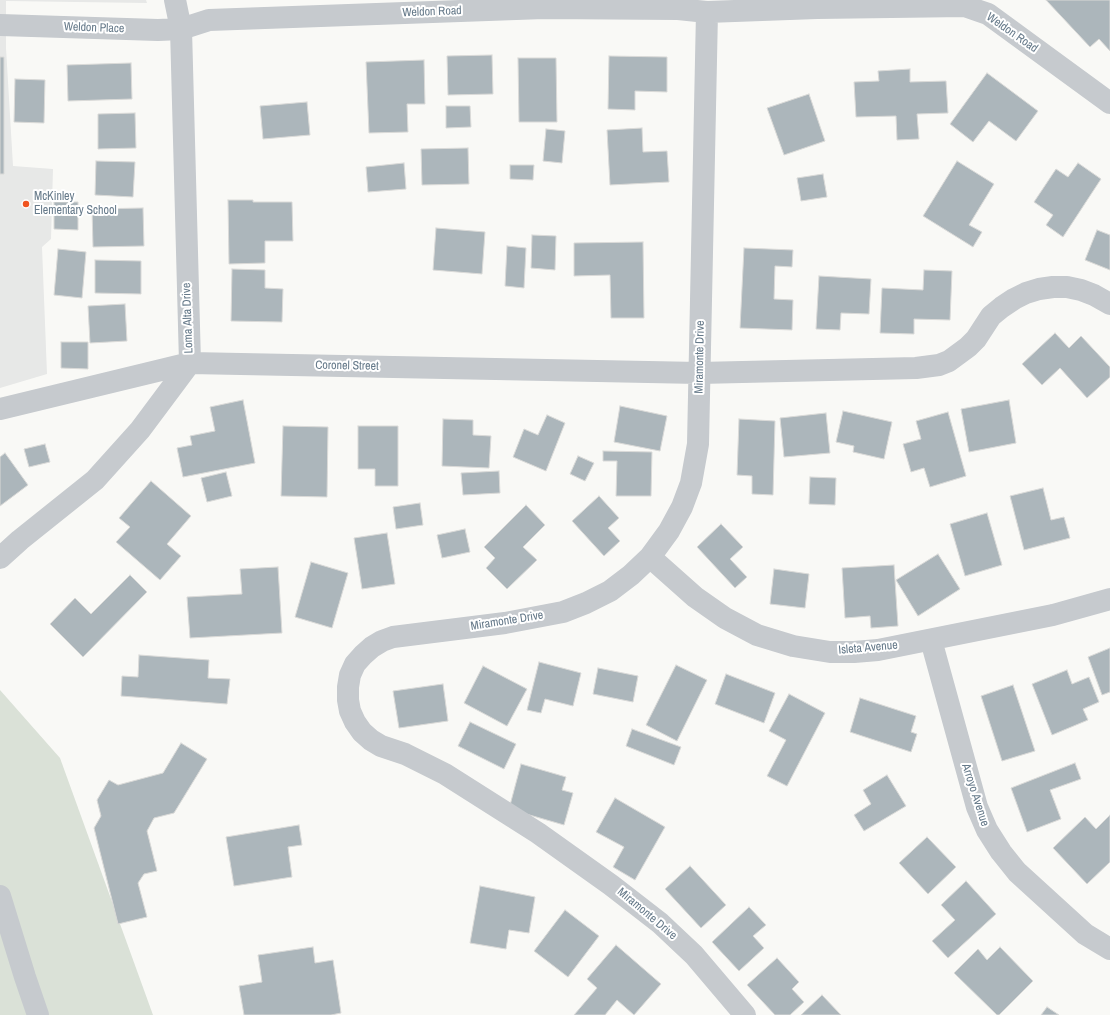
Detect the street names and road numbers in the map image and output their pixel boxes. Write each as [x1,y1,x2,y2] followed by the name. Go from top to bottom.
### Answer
[402,4,462,20] street label: Weldon Road
[984,10,1040,56] street label: Weldon Road
[63,20,125,36] street label: Weldon Place
[180,282,196,354] street label: Loma Alta Drive
[692,320,708,394] street label: Miramonte Drive
[315,358,379,374] street label: Coronel Street
[470,608,544,634] street label: Miramonte Drive
[838,638,898,658] street label: Isleta Avenue
[958,762,992,828] street label: Arroyo Avenue
[614,885,680,943] street label: Miramonte Drive

